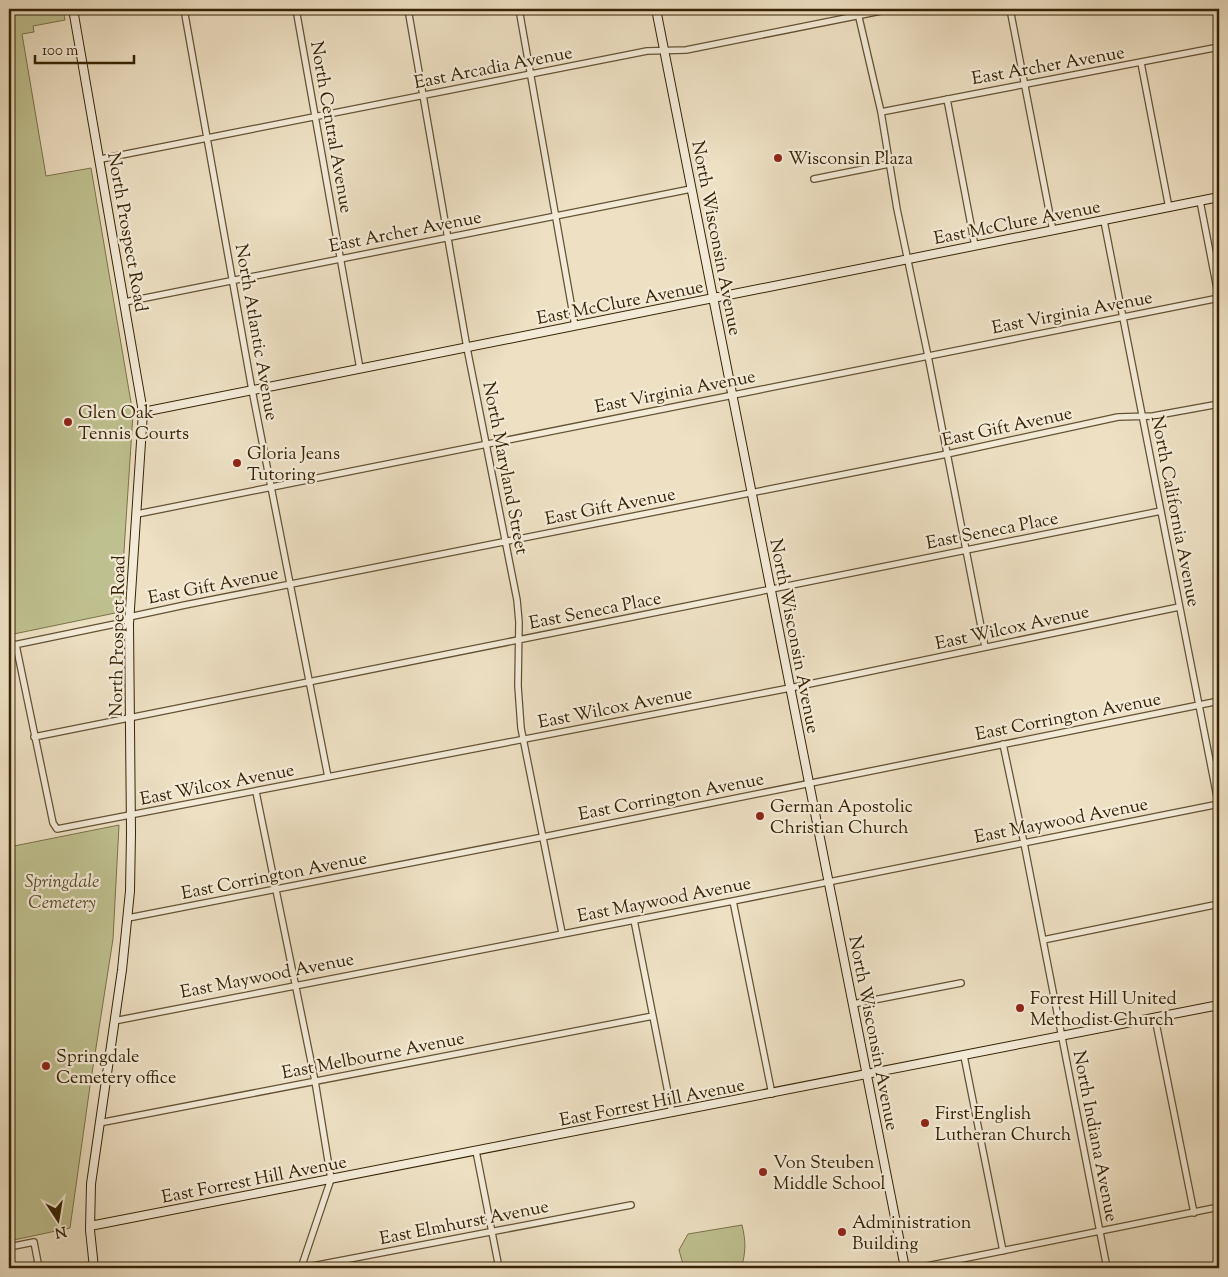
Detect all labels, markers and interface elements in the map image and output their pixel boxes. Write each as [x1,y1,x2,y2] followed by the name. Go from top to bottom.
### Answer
[35,32,134,64] scale bar
[302,39,358,215] street label: North Central Avenue
[42,41,79,62] text: 100 m
[412,41,575,97] street label: East Arcadia Avenue
[970,41,1127,93] street label: East Archer Avenue
[683,139,747,338] street label: North Wisconsin Avenue
[788,147,913,173] place label: Wisconsin Plaza
[99,150,153,314] street label: North Prospect Road
[772,152,784,164] marker: Wisconsin Plaza
[932,195,1103,253] street label: East McClure Avenue
[327,205,484,260] street label: East Archer Avenue
[227,242,283,423] street label: North Atlantic Avenue
[535,275,706,333] street label: East McClure Avenue
[990,286,1155,342] street label: East Virginia Avenue
[593,365,758,421] street label: East Virginia Avenue
[475,380,534,557] street label: North Maryland Street
[78,401,189,448] place label: Glen Oak Tennis Courts
[940,401,1075,454] street label: East Gift Avenue
[1143,413,1205,609] street label: North California Avenue
[62,416,74,428] marker: Glen Oak Tennis Courts
[247,442,340,489] place label: Gloria Jeans Tutoring
[231,457,243,469] marker: Gloria Jeans Tutoring
[543,483,678,533] street label: East Gift Avenue
[924,506,1061,558] street label: East Seneca Place
[761,537,825,736] street label: North Wisconsin Avenue
[105,555,133,717] street label: North Prospect Road
[146,562,281,612] street label: East Gift Avenue
[527,586,664,638] street label: East Seneca Place
[933,600,1092,658] street label: East Wilcox Avenue
[536,681,695,737] street label: East Wilcox Avenue
[973,687,1163,749] street label: East Corrington Avenue
[138,758,297,814] street label: East Wilcox Avenue
[576,767,766,829] street label: East Corrington Avenue
[972,792,1151,852] street label: East Maywood Avenue
[770,795,913,842] place label: German Apostolic Christian Church
[754,810,766,822] marker: German Apostolic Christian Church
[179,846,369,908] street label: East Corrington Avenue
[25,870,99,917] park label: Springdale Cemetery
[575,871,754,931] street label: East Maywood Avenue
[840,934,904,1133] street label: North Wisconsin Avenue
[178,947,357,1007] street label: East Maywood Avenue
[1030,987,1177,1034] place label: Forrest Hill United Methodist Church
[1014,1002,1026,1014] marker: Forrest Hill United Methodist Church
[280,1026,467,1087] street label: East Melbourne Avenue
[56,1045,176,1092] place label: Springdale Cemetery office
[1065,1048,1123,1224] street label: North Indiana Avenue
[40,1060,52,1072] marker: Springdale Cemetery office
[558,1073,747,1135] street label: East Forrest Hill Avenue
[935,1102,1072,1149] place label: First English Lutheran Church
[919,1117,931,1129] marker: First English Lutheran Church
[160,1150,349,1212] street label: East Forrest Hill Avenue
[773,1151,886,1198] place label: Von Steuben Middle School
[757,1166,769,1178] marker: Von Steuben Middle School
[32,1194,82,1244] north arrow
[378,1195,551,1253] street label: East Elmhurst Avenue
[852,1211,972,1258] place label: Administration Building
[53,1220,68,1242] text: N
[836,1226,848,1238] marker: Administration Building

